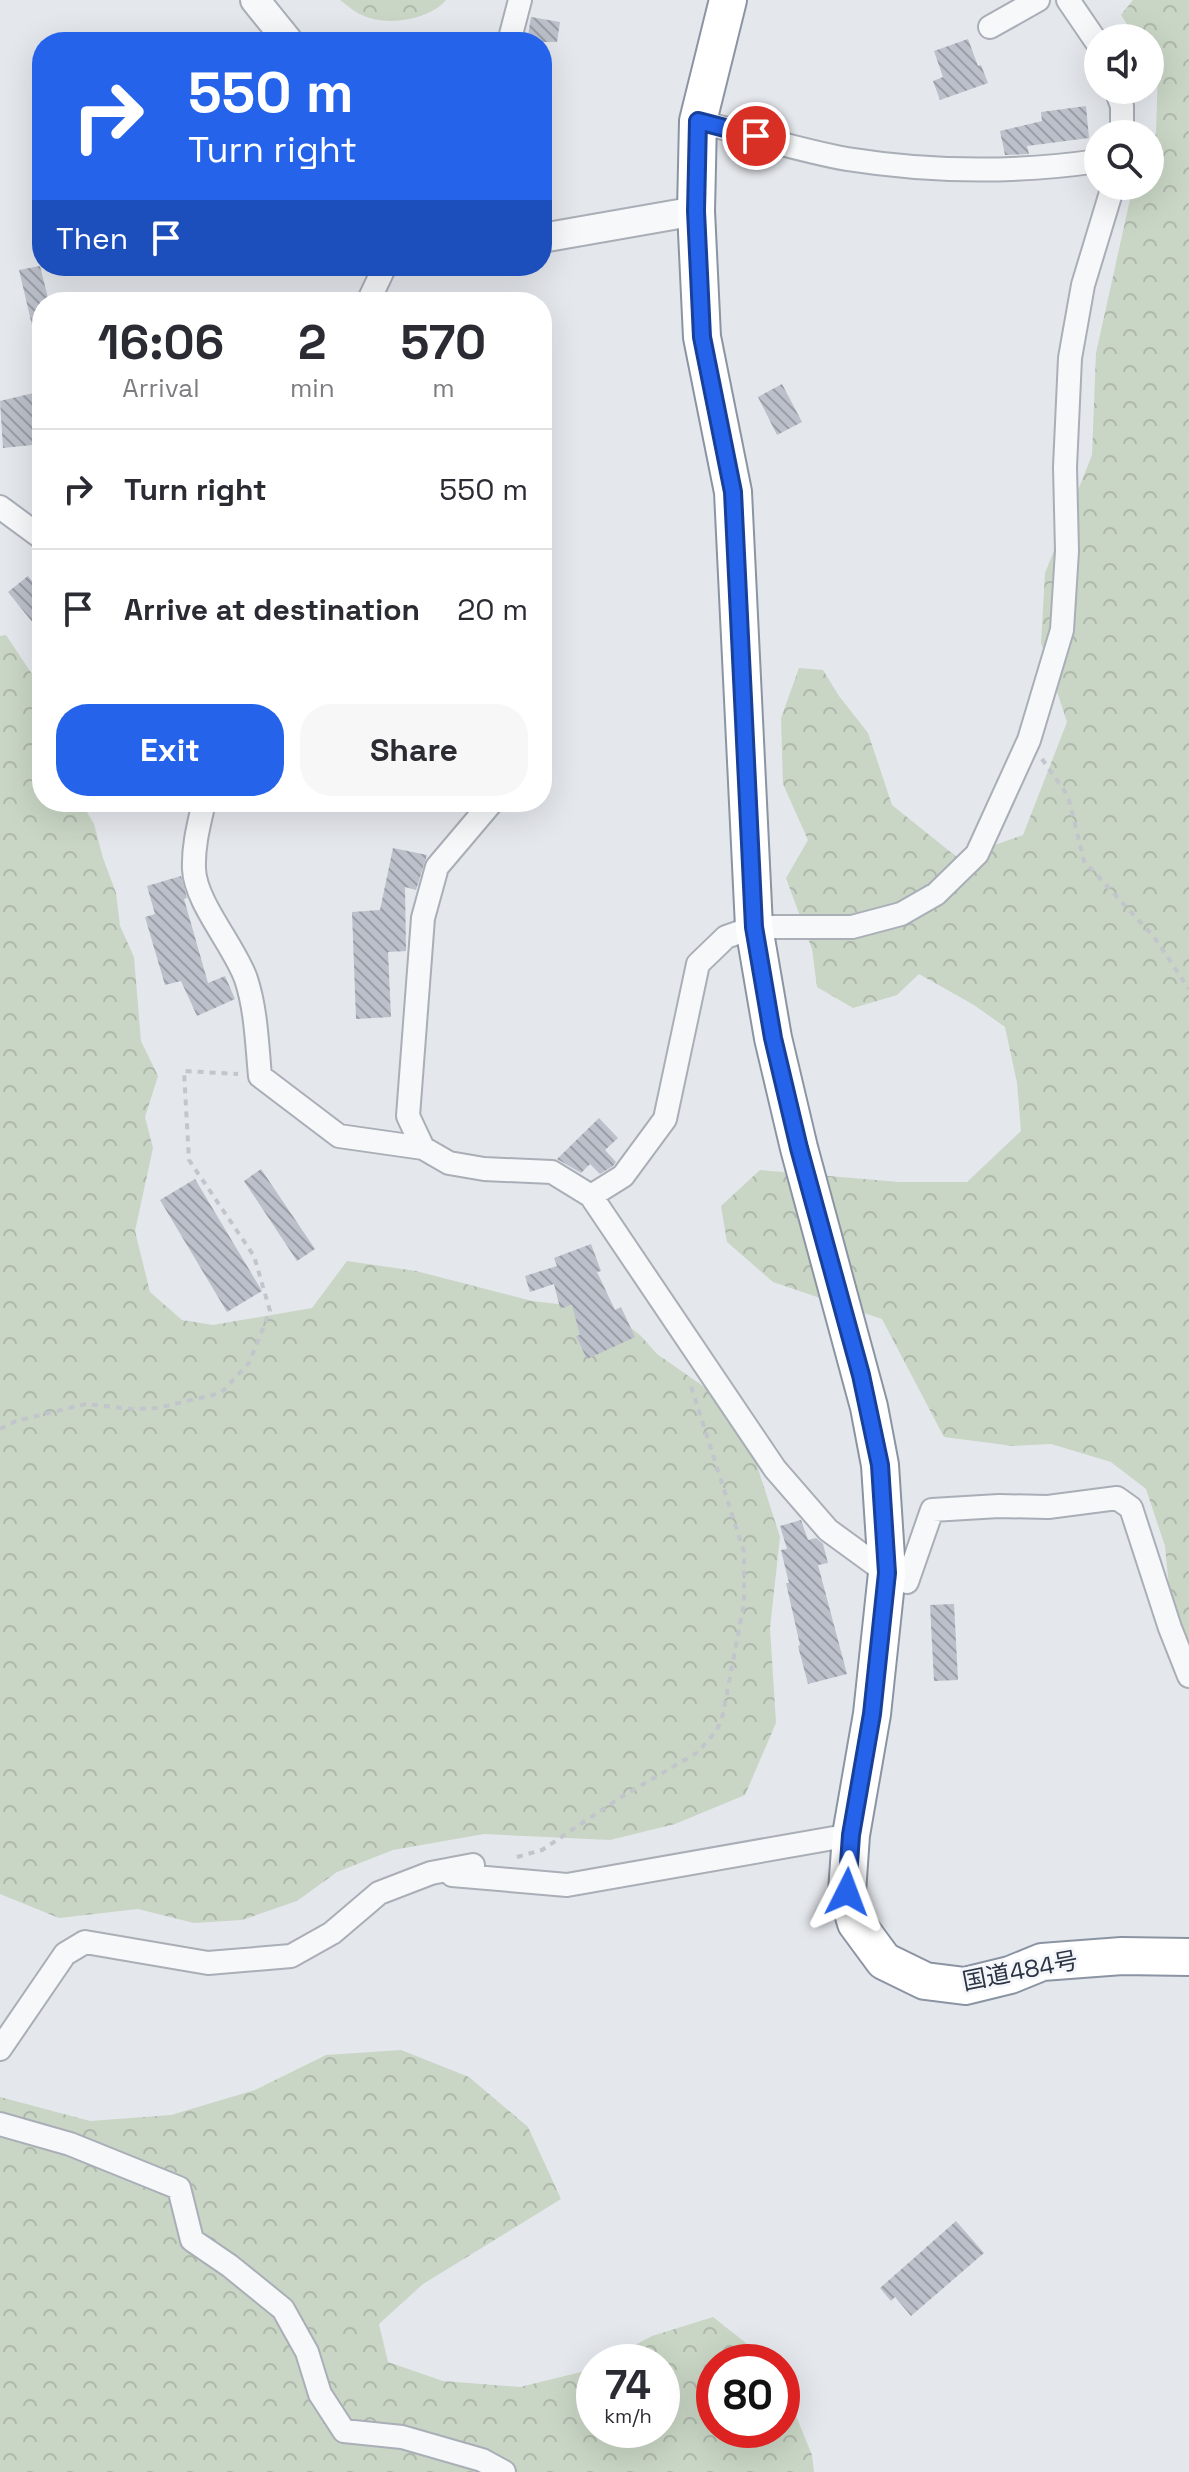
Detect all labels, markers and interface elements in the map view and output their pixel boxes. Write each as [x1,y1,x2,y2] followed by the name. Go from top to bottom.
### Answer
[1084,24,1164,200] map controls
[1084,24,1164,104] button: sound
[188,57,354,128] text: 550 m
[56,64,160,168] icon: right
[722,102,790,170] pin
[734,114,778,158] icon: arrive
[1084,120,1164,200] button: search
[188,127,357,173] text: Turn right
[144,216,188,260] icon: arrive
[56,219,128,258] text: Then
[98,312,224,373] text: 16:06
[298,312,327,373] text: 2
[400,312,486,373] text: 570
[122,371,200,405] text: Arrival
[290,371,335,405] text: min
[432,371,455,405] text: m
[56,467,100,511] icon: right
[124,470,267,509] text: Turn right
[439,470,528,509] text: 550 m
[56,587,100,631] icon: arrive
[124,590,420,629] text: Arrive at destination
[457,590,528,629] text: 20 m
[56,704,284,796] button: Exit
[300,704,528,796] button: Share
[805,1850,889,1934] position arrow
[960,1944,1080,1997] street label: 国道484号
[696,2344,800,2448] speed limit sign: 80
[605,2360,651,2411] text: 74
[604,2403,652,2429] text: km/h

